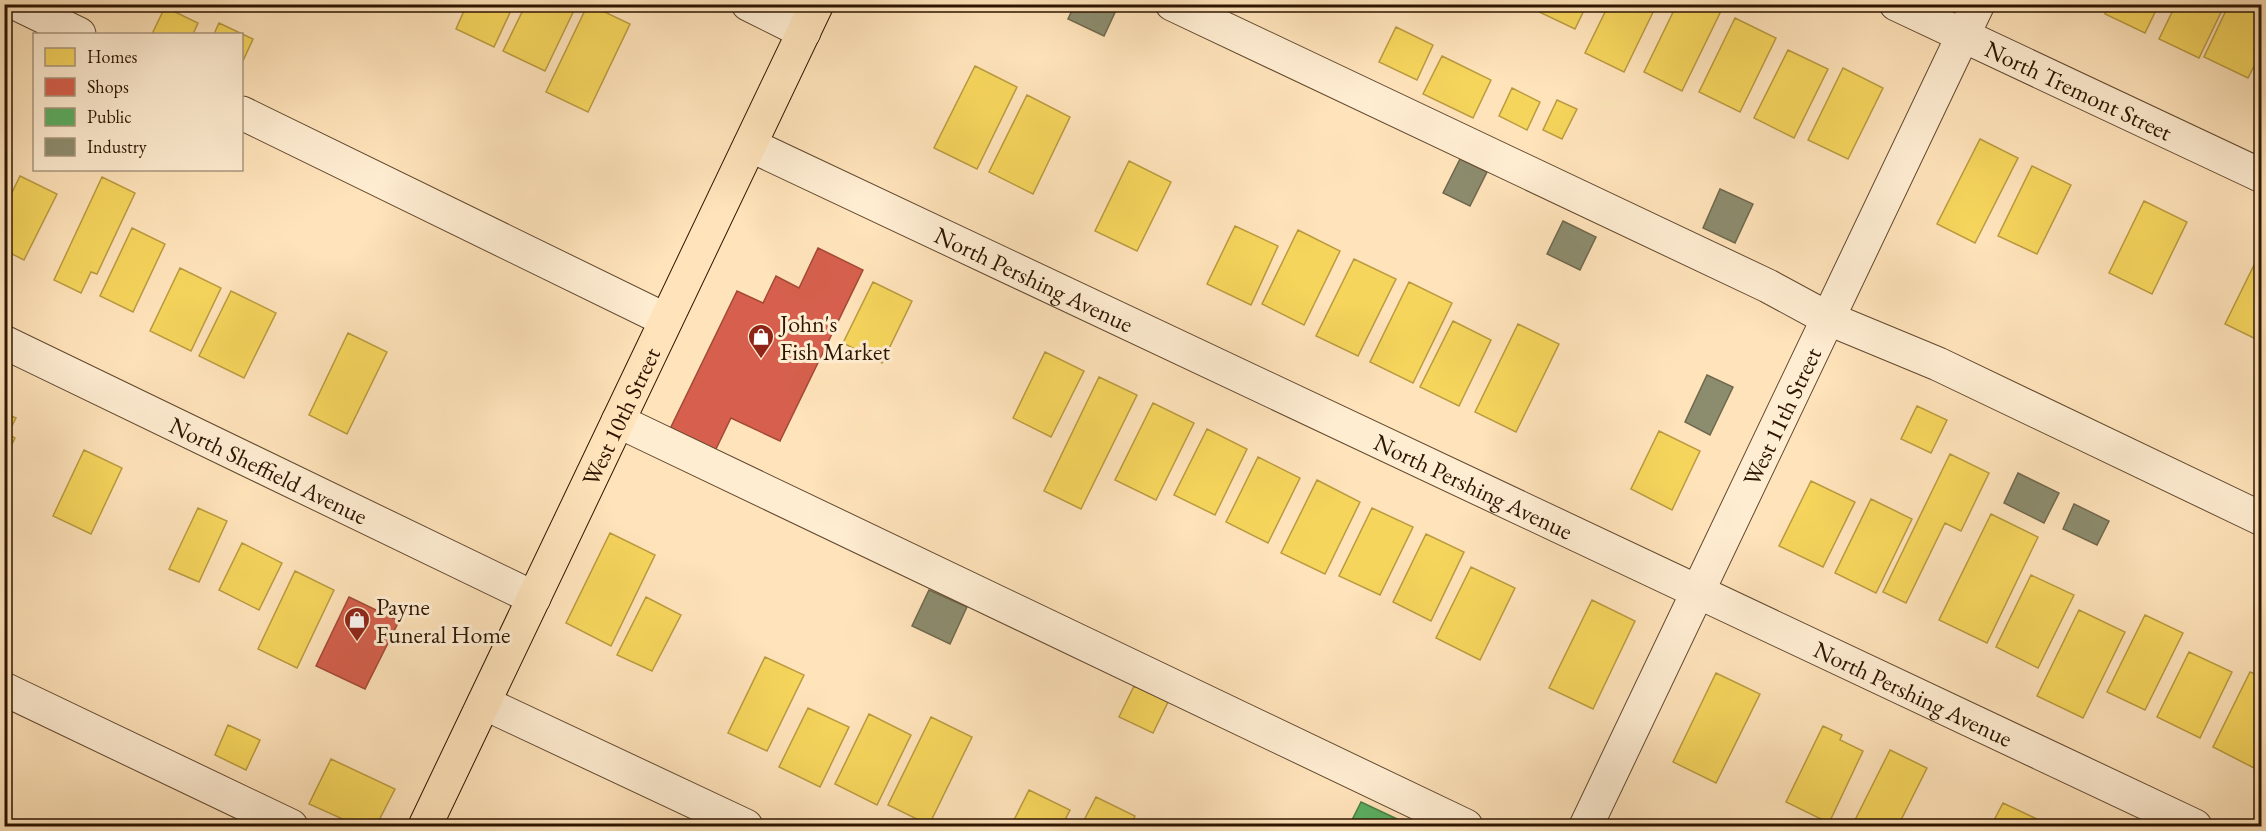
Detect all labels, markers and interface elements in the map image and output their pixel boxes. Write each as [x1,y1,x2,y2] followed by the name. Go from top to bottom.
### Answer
[33,33,243,171] legend
[1980,33,2178,147] street label: North Tremont Street
[87,45,138,68] text: Homes
[87,75,129,98] text: Shops
[87,105,131,128] text: Public
[87,135,147,158] text: Industry
[930,219,1138,339] street label: North Pershing Avenue
[778,308,890,367] place label: John's Fish Market
[746,322,776,360] shop icon: John's Fish Market
[574,342,667,490] street label: West 10th Street
[1735,342,1828,490] street label: West 11th Street
[165,409,373,531] street label: North Sheffield Avenue
[1369,426,1578,546] street label: North Pershing Avenue
[376,591,510,650] place label: Payne Funeral Home
[342,605,372,643] shop icon: Payne Funeral Home
[1809,633,2018,753] street label: North Pershing Avenue

